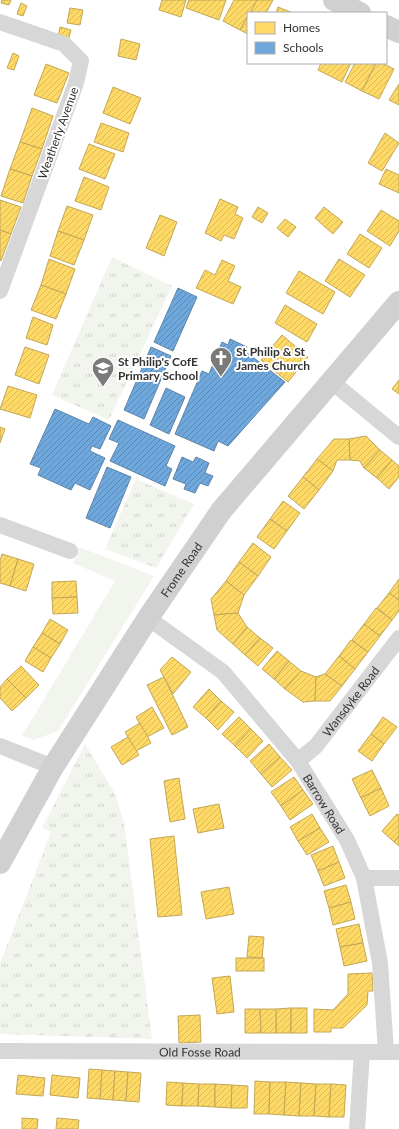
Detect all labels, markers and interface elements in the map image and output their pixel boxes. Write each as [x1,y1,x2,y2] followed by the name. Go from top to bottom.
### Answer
[247,12,387,64] legend
[283,20,320,35] text: Homes
[283,40,324,55] text: Schools
[34,85,82,181] street label: Weatherly Avenue
[236,344,310,373] place label: St Philip & St James Church
[208,345,234,378] church icon: St Philip & St James Church
[118,354,198,383] place label: St Philip's CofE Primary School
[90,355,116,388] school or university icon: St Philip's CofE Primary School
[157,539,205,600] street label: Frome Road
[319,663,382,739] street label: Wansdyke Road
[300,771,349,836] street label: Barrow Road
[159,1044,241,1059] street label: Old Fosse Road

